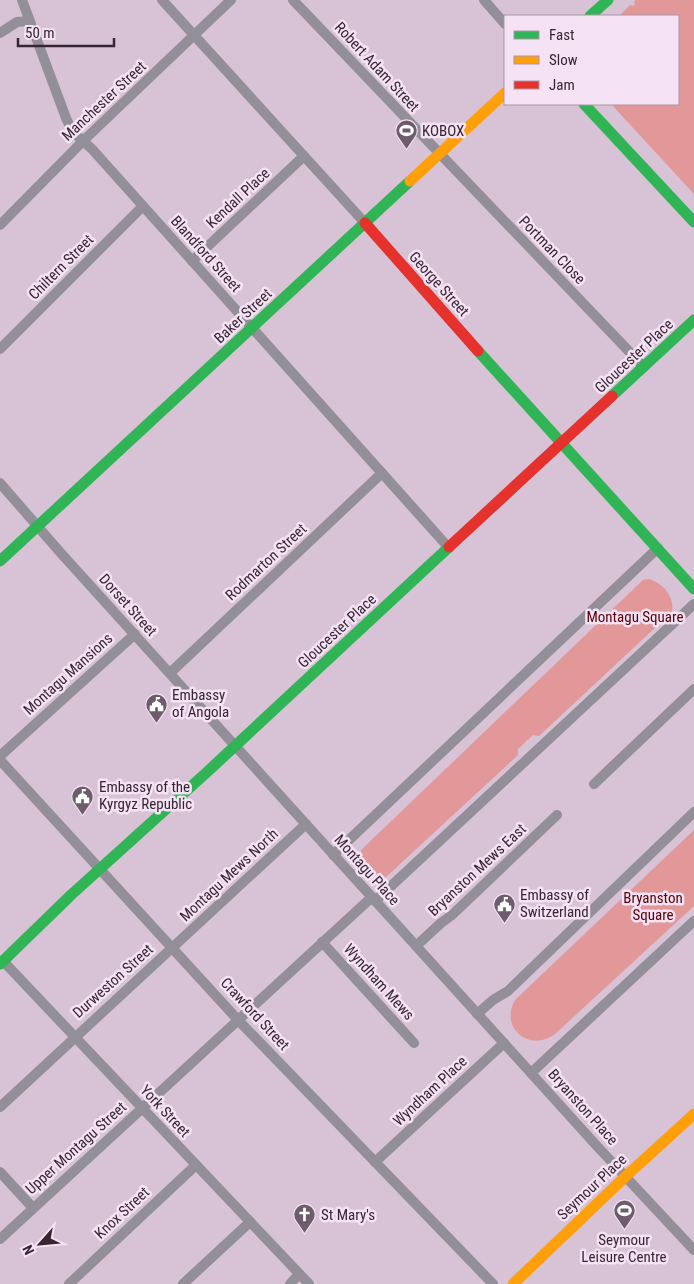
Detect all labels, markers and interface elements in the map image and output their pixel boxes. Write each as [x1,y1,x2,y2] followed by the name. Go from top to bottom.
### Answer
[18,15,114,47] scale bar
[504,15,679,105] legend
[331,18,423,116] street label: Robert Adam Street
[25,24,55,42] text: 50 m
[549,26,574,44] text: Fast
[549,51,578,69] text: Slow
[58,57,150,145] street label: Manchester Street
[549,76,575,94] text: Jam
[394,119,418,150] sports icon: KOBOX
[422,122,464,140] place label: KOBOX
[203,164,273,232] street label: Kendall Place
[167,212,245,296] street label: Blandford Street
[515,212,589,288] street label: Portman Close
[25,231,97,303] street label: Chiltern Street
[405,248,473,320] street label: George Street
[210,285,276,347] street label: Baker Street
[591,315,677,397] street label: Gloucester Place
[222,520,310,604] street label: Rodmarton Street
[95,570,161,640] street label: Dorset Street
[294,590,380,672] street label: Gloucester Place
[586,608,684,626] park label: Montagu Square
[20,629,116,719] street label: Montagu Mansions
[172,686,229,721] place label: Embassy of Angola
[144,692,168,723] public building icon: Embassy of Angola
[99,778,192,813] place label: Embassy of the Kyrgyz Republic
[71,784,95,815] public building icon: Embassy of the Kyrgyz Republic
[424,820,530,920] street label: Bryanston Mews East
[176,825,282,925] street label: Montagu Mews North
[331,831,403,909] street label: Montagu Place
[520,886,589,921] place label: Embassy of Switzerland
[623,889,683,924] park label: Bryanston Square
[492,892,516,923] public building icon: Embassy of Switzerland
[69,940,157,1022] street label: Durweston Street
[340,940,418,1024] street label: Wyndham Mews
[217,974,293,1054] street label: Crawford Street
[389,1052,471,1130] street label: Wyndham Place
[544,1065,622,1149] street label: Bryanston Place
[136,1081,194,1141] street label: York Street
[22,1098,130,1198] street label: Upper Montagu Street
[554,1150,630,1224] street label: Seymour Place
[91,1183,153,1243] street label: Knox Street
[612,1199,636,1230] sports icon: Seymour Leisure Centre
[293,1203,317,1234] church icon: St Mary's
[321,1206,375,1224] place label: St Mary's
[15,1219,65,1269] north arrow
[581,1231,667,1266] place label: Seymour Leisure Centre
[19,1242,37,1257] text: N

